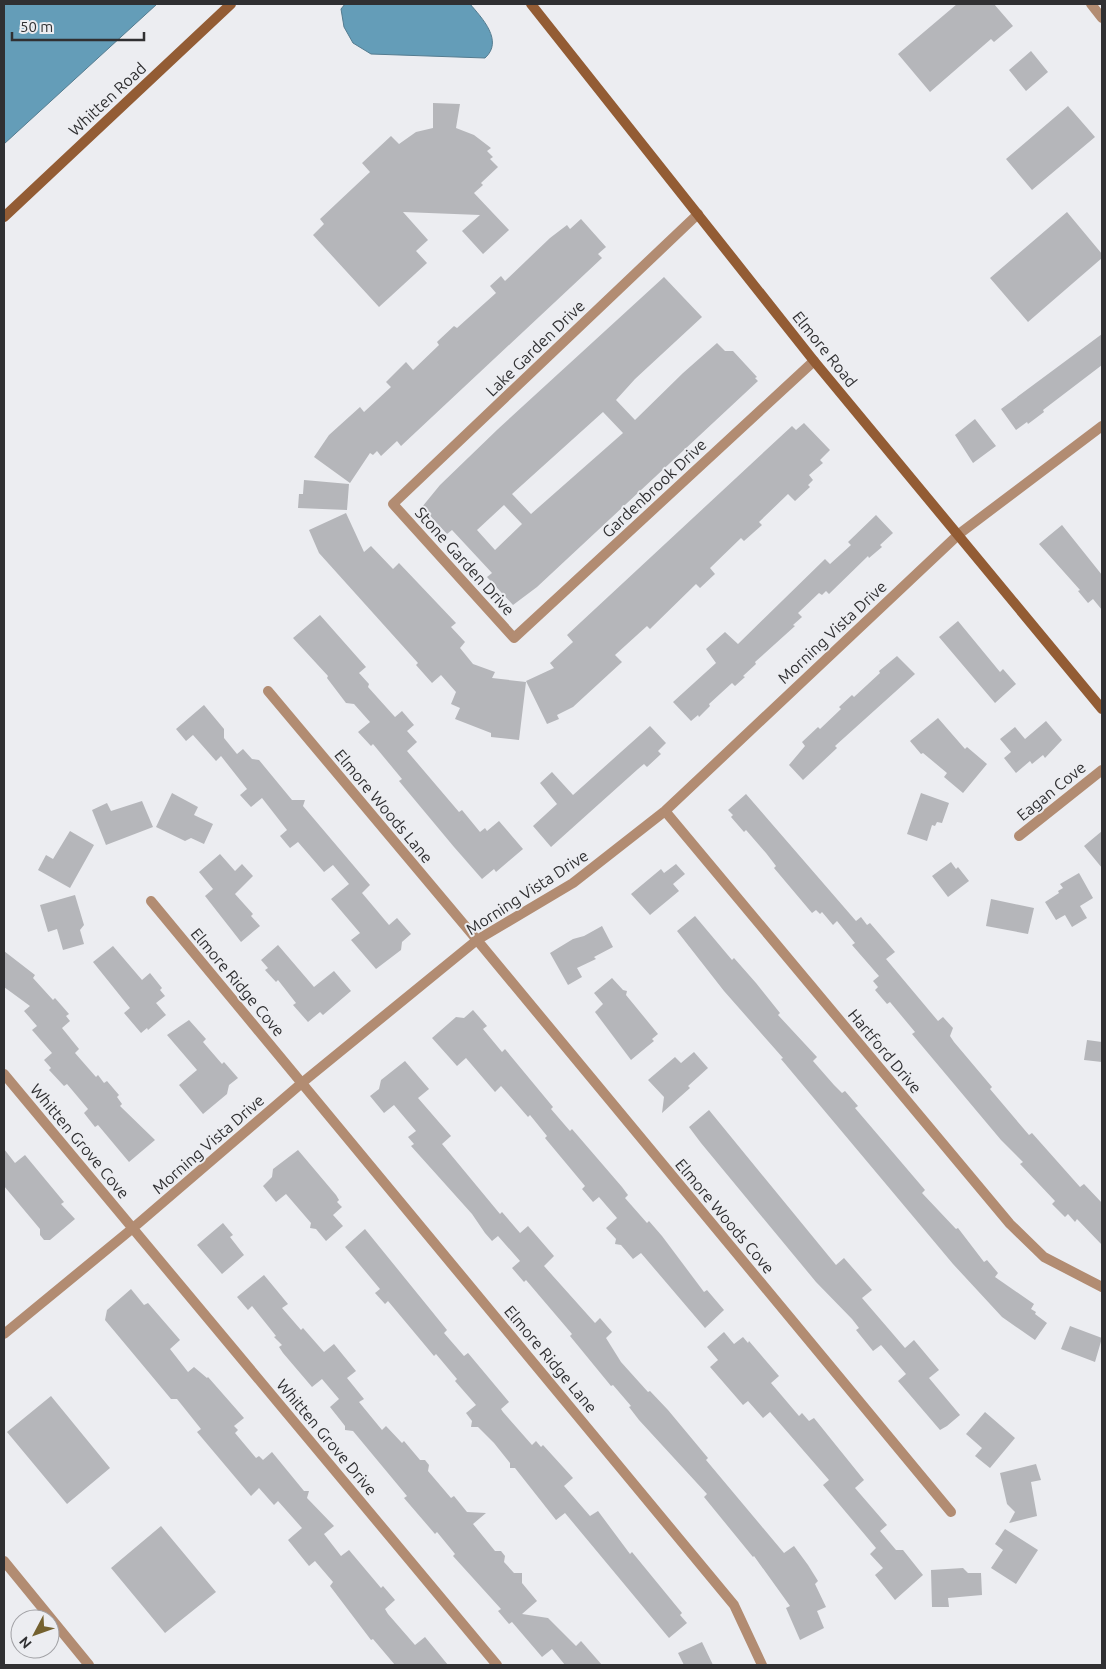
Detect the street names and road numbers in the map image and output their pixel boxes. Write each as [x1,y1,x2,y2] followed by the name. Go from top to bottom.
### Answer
[65,59,149,139] street label: Whitten Road
[482,296,588,400] street label: Lake Garden Drive
[789,308,861,390] street label: Elmore Road
[598,435,710,541] street label: Gardenbrook Drive
[412,503,518,619] street label: Stone Garden Drive
[774,577,890,687] street label: Morning Vista Drive
[331,746,437,866] street label: Elmore Woods Lane
[1013,758,1089,824] street label: Eagan Cove
[463,846,591,938] street label: Morning Vista Drive
[188,924,288,1040] street label: Elmore Ridge Cove
[845,1005,925,1097] street label: Hartford Drive
[27,1080,133,1202] street label: Whitten Grove Cove
[149,1091,267,1197] street label: Morning Vista Drive
[672,1155,778,1277] street label: Elmore Woods Cove
[501,1302,601,1416] street label: Elmore Ridge Lane
[273,1375,381,1499] street label: Whitten Grove Drive

